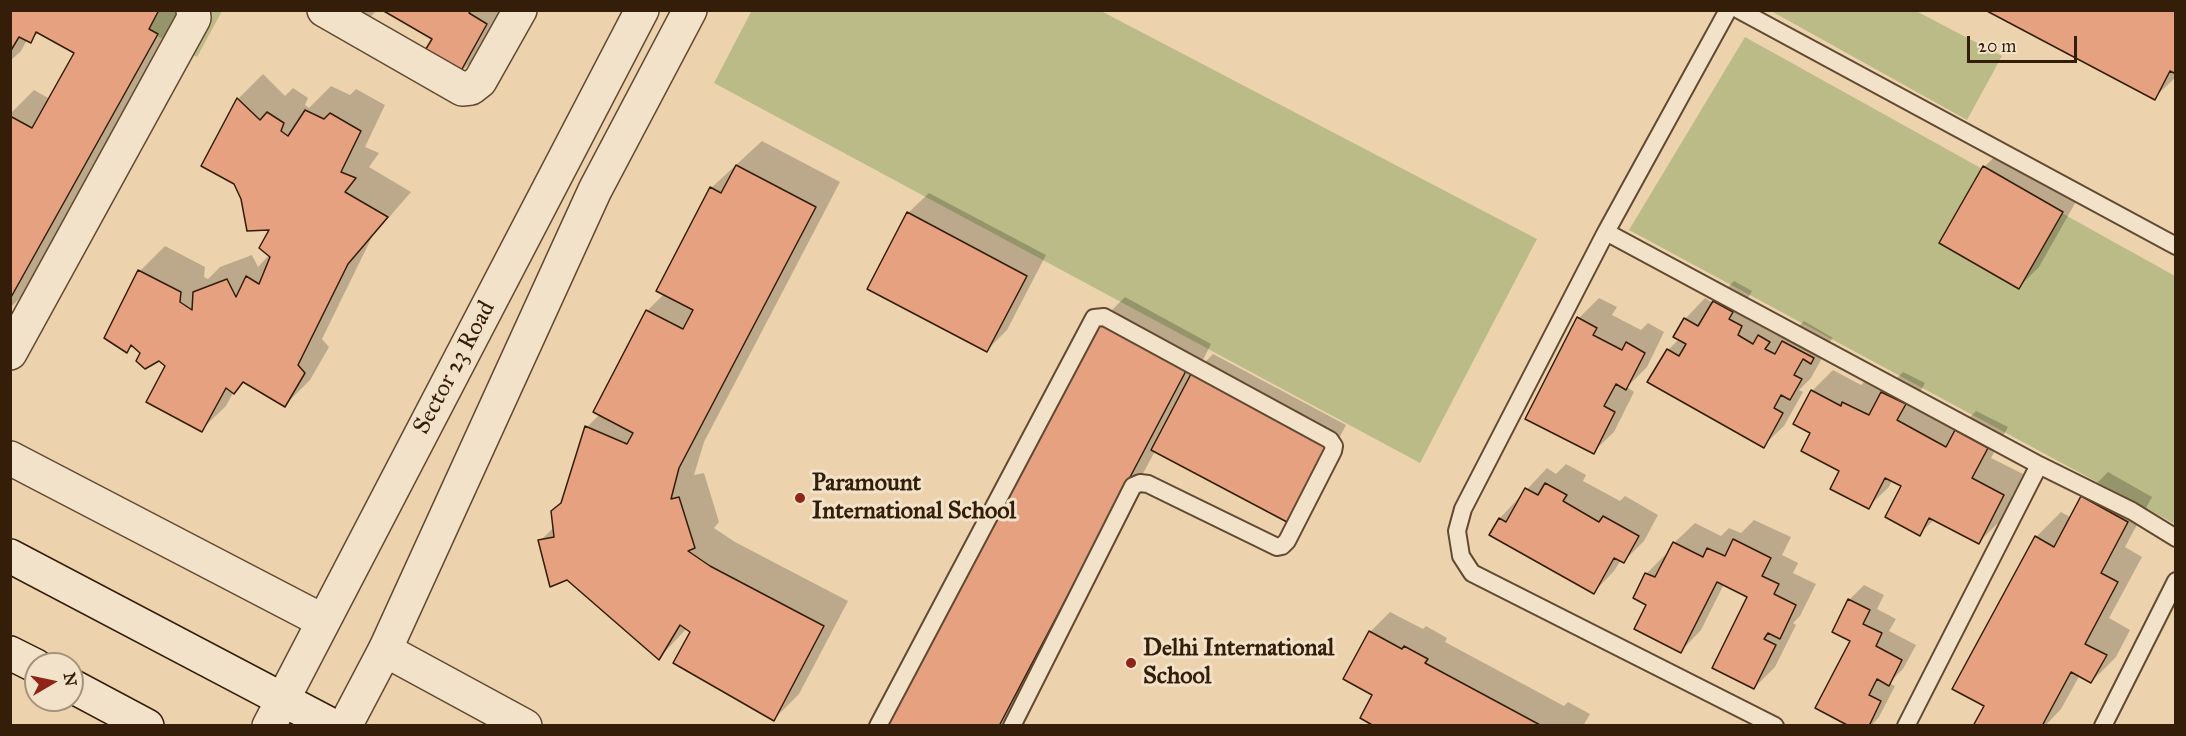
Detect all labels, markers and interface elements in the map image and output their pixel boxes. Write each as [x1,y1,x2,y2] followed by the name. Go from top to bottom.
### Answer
[1970,24,2080,62] scale bar
[1978,35,2016,57] text: 20 m
[408,297,502,439] street label: Sector 23 Road
[812,470,1016,526] place label: Paramount International School
[793,491,807,505] marker: Paramount International School
[1143,635,1334,691] place label: Delhi International School
[24,652,84,712] north arrow
[1124,656,1138,670] marker: Delhi International School
[60,671,81,688] text: N

